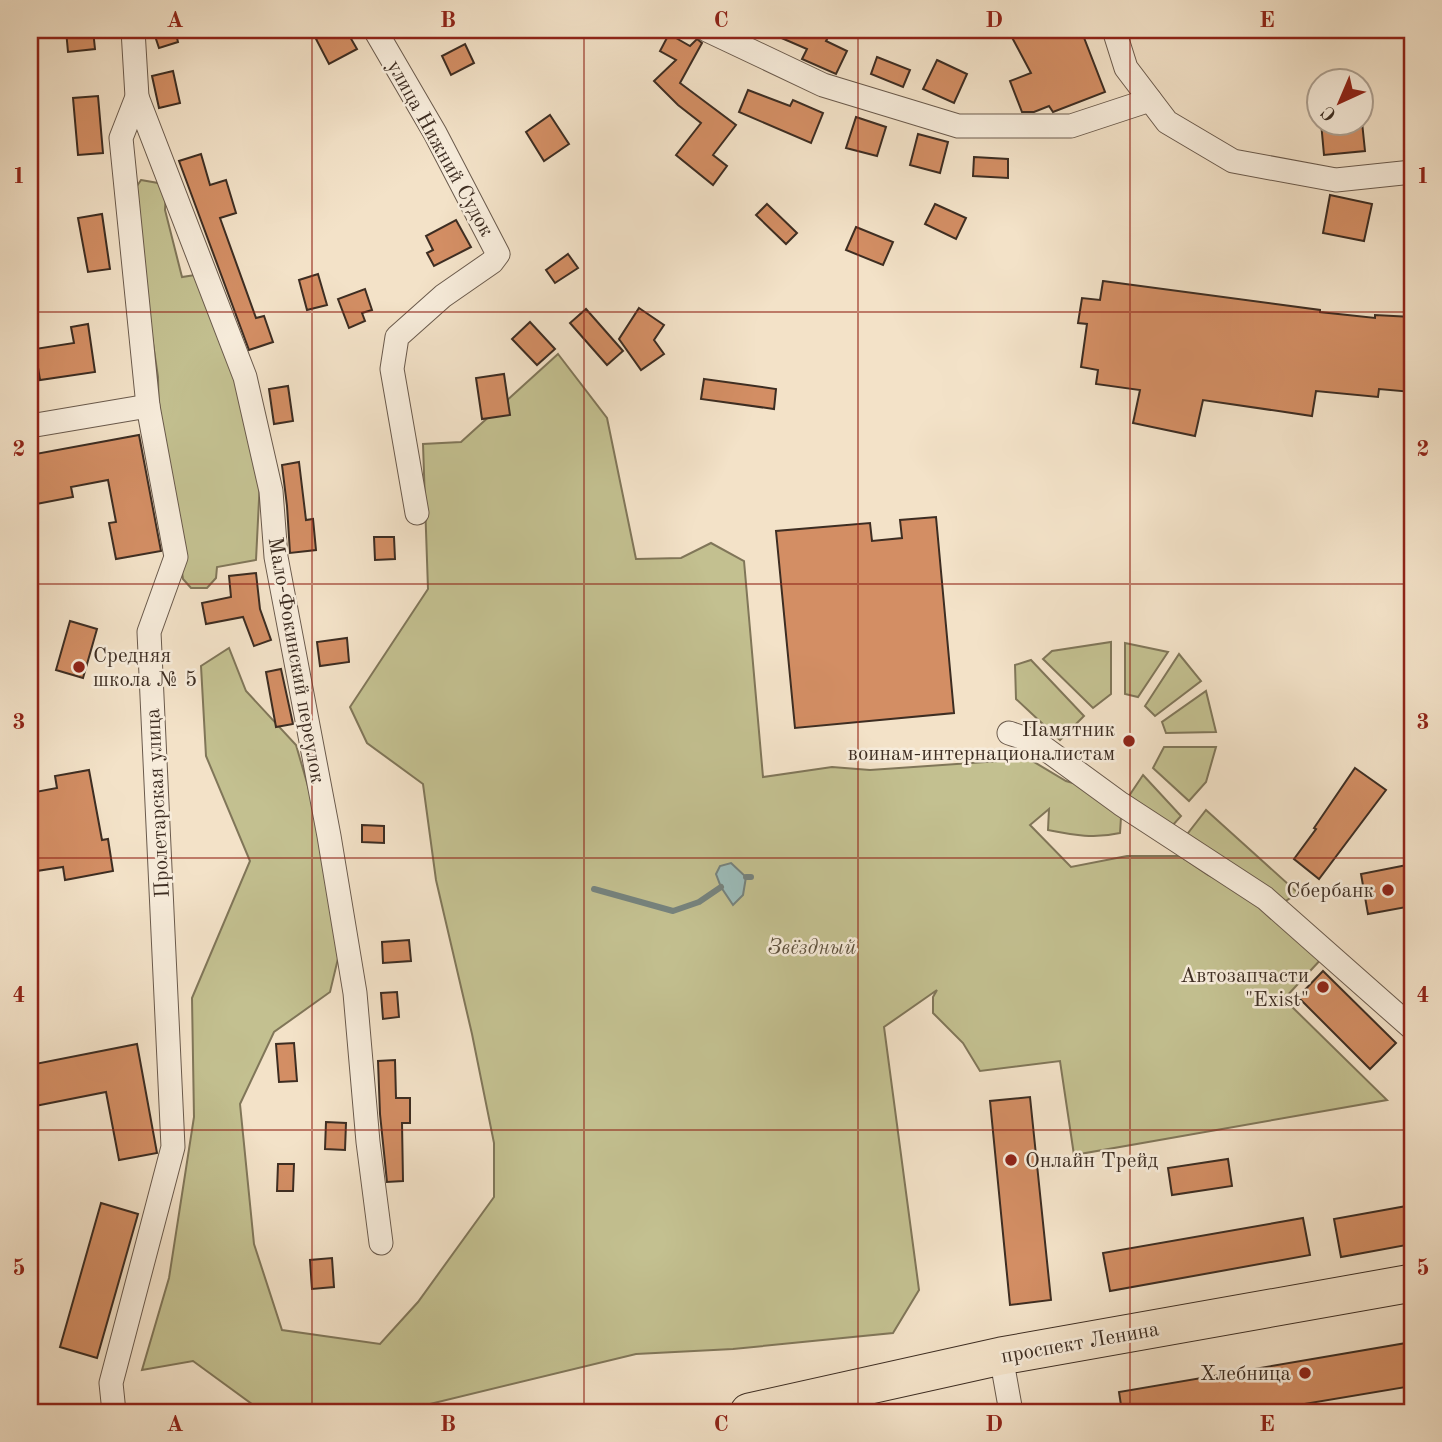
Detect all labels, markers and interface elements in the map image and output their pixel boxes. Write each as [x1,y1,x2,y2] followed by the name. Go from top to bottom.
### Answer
[166,9,184,32] text: A
[440,9,456,32] text: B
[713,9,729,32] text: C
[985,9,1003,32] text: D
[1259,9,1275,32] text: E
[383,57,497,241] street label: улица Нижний Судок
[1306,66,1376,136] north arrow
[1319,101,1341,124] text: С
[12,165,26,188] text: 1
[1416,165,1430,188] text: 1
[12,438,26,461] text: 2
[1416,438,1430,461] text: 2
[264,536,328,785] street label: Мало-Фокинский переулок
[93,646,197,691] place label: Средняя школа № 5
[71,659,87,675] marker: Средняя школа № 5
[143,708,174,898] street label: Пролетарская улица
[12,711,26,734] text: 3
[1416,711,1430,734] text: 3
[848,720,1115,765] place label: Памятник воинам-интернационалистам
[1121,733,1137,749] marker: Памятник воинам-интернационалистам
[1286,881,1374,902] place label: Сбербанк
[1380,882,1396,898] marker: Сбербанк
[768,937,856,959] park label: Звёздный
[1180,966,1309,1011] place label: Автозапчасти "Exist"
[1315,979,1331,995] marker: Автозапчасти "Exist"
[12,984,26,1007] text: 4
[1416,984,1430,1007] text: 4
[1025,1151,1159,1172] place label: Онлайн Трейд
[1003,1152,1019,1168] marker: Онлайн Трейд
[12,1257,26,1280] text: 5
[1416,1257,1430,1280] text: 5
[1000,1319,1161,1368] street label: проспект Ленина
[1200,1364,1291,1385] place label: Хлебница
[1297,1365,1313,1381] marker: Хлебница
[166,1413,184,1436] text: A
[440,1413,456,1436] text: B
[713,1413,729,1436] text: C
[985,1413,1003,1436] text: D
[1259,1413,1275,1436] text: E

